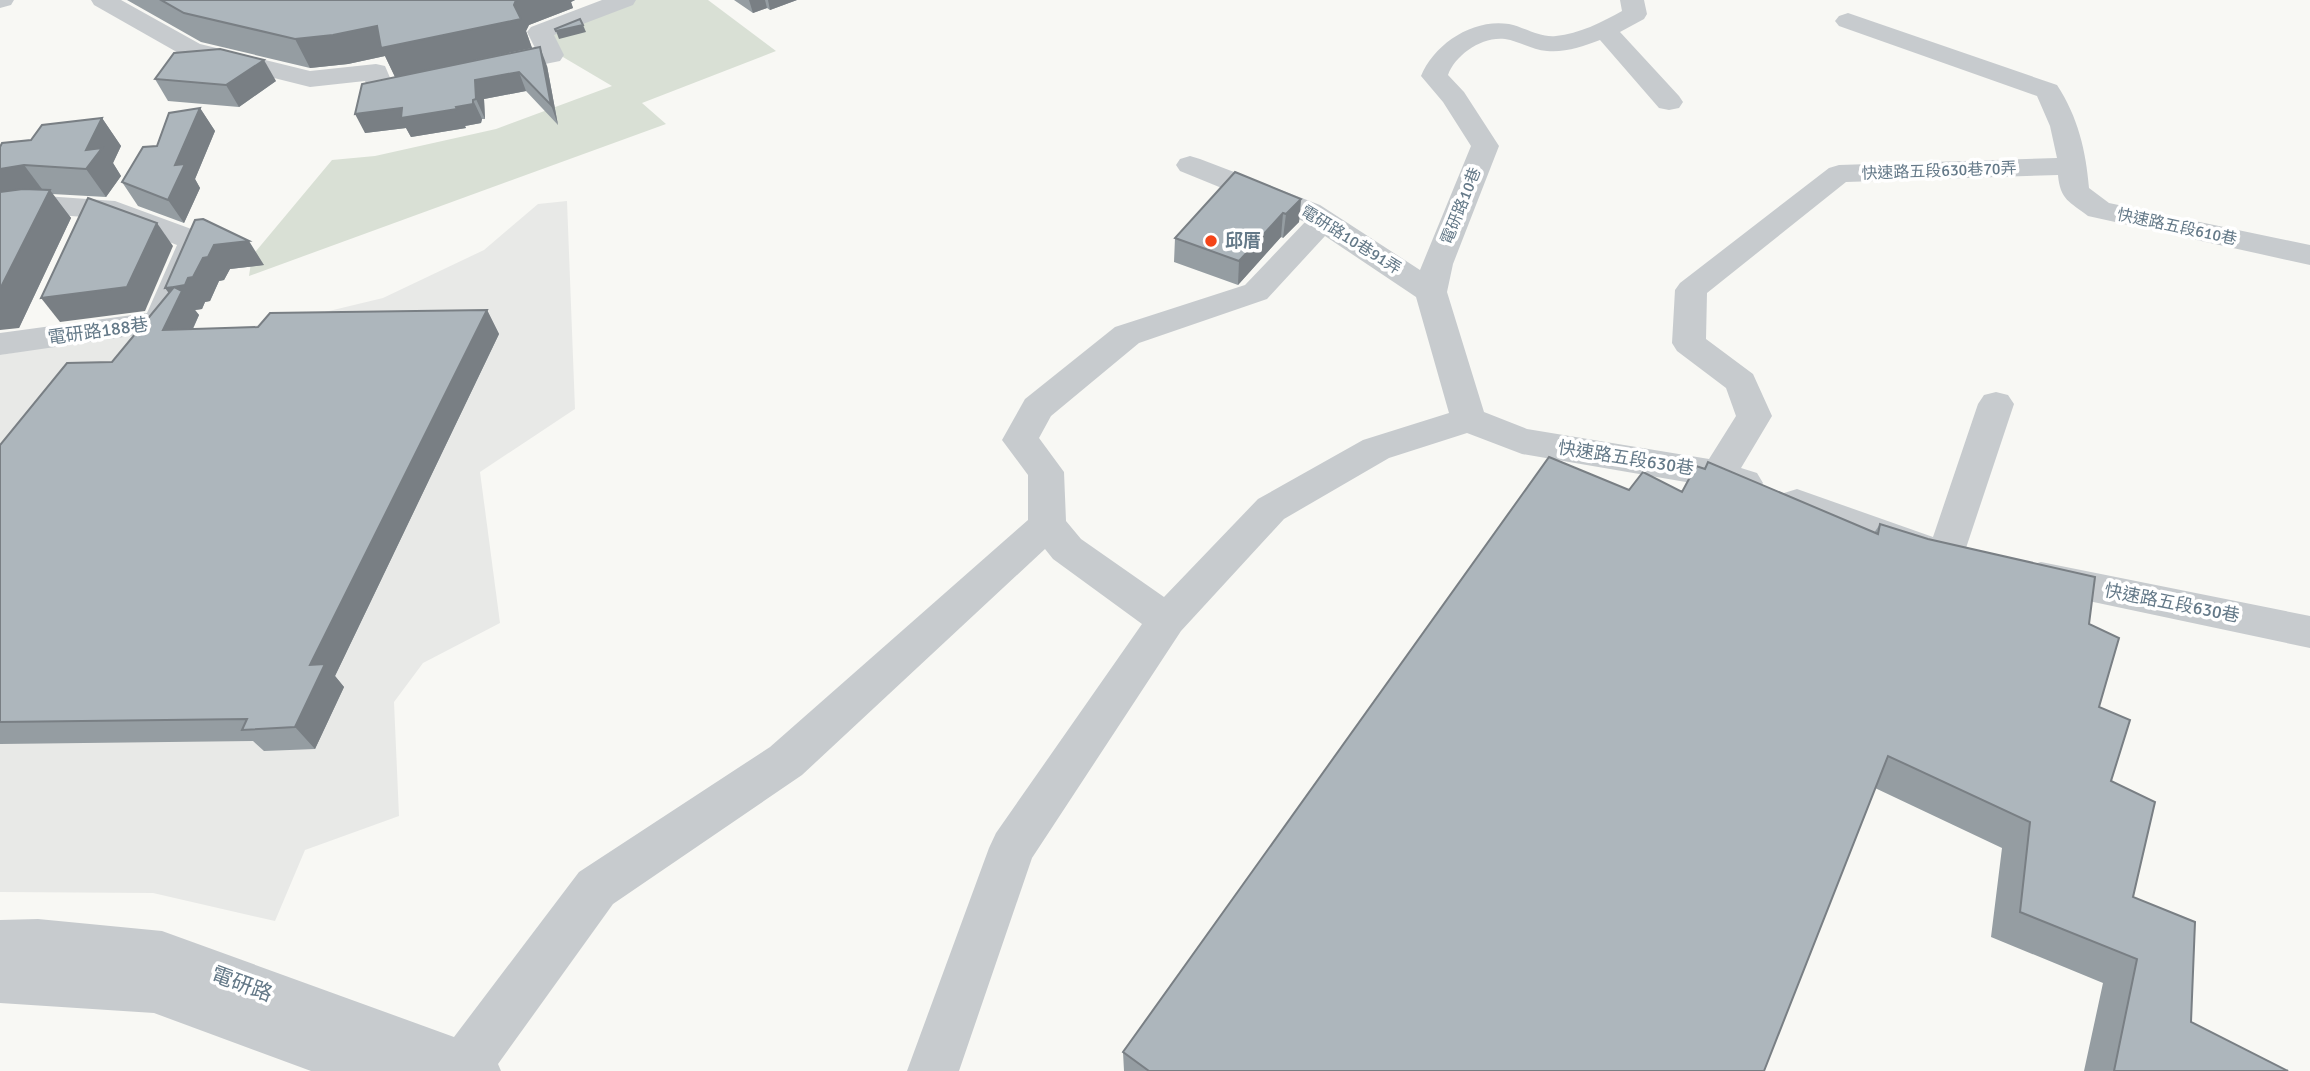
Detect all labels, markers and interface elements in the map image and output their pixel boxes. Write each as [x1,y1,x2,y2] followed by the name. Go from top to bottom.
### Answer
[1861,158,2017,184] street label: 快速路五段630巷70弄
[1437,165,1485,247] street label: 電研路10巷
[1297,201,1405,279] street label: 電研路10巷91弄
[2115,205,2239,249] street label: 快速路五段610巷
[1225,230,1261,252] place label: 邱厝
[1203,233,1219,249] marker: 邱厝
[46,313,150,349] street label: 電研路188巷
[1557,436,1695,480] street label: 快速路五段630巷
[2103,579,2241,627] street label: 快速路五段630巷
[208,961,276,1007] street label: 電研路

